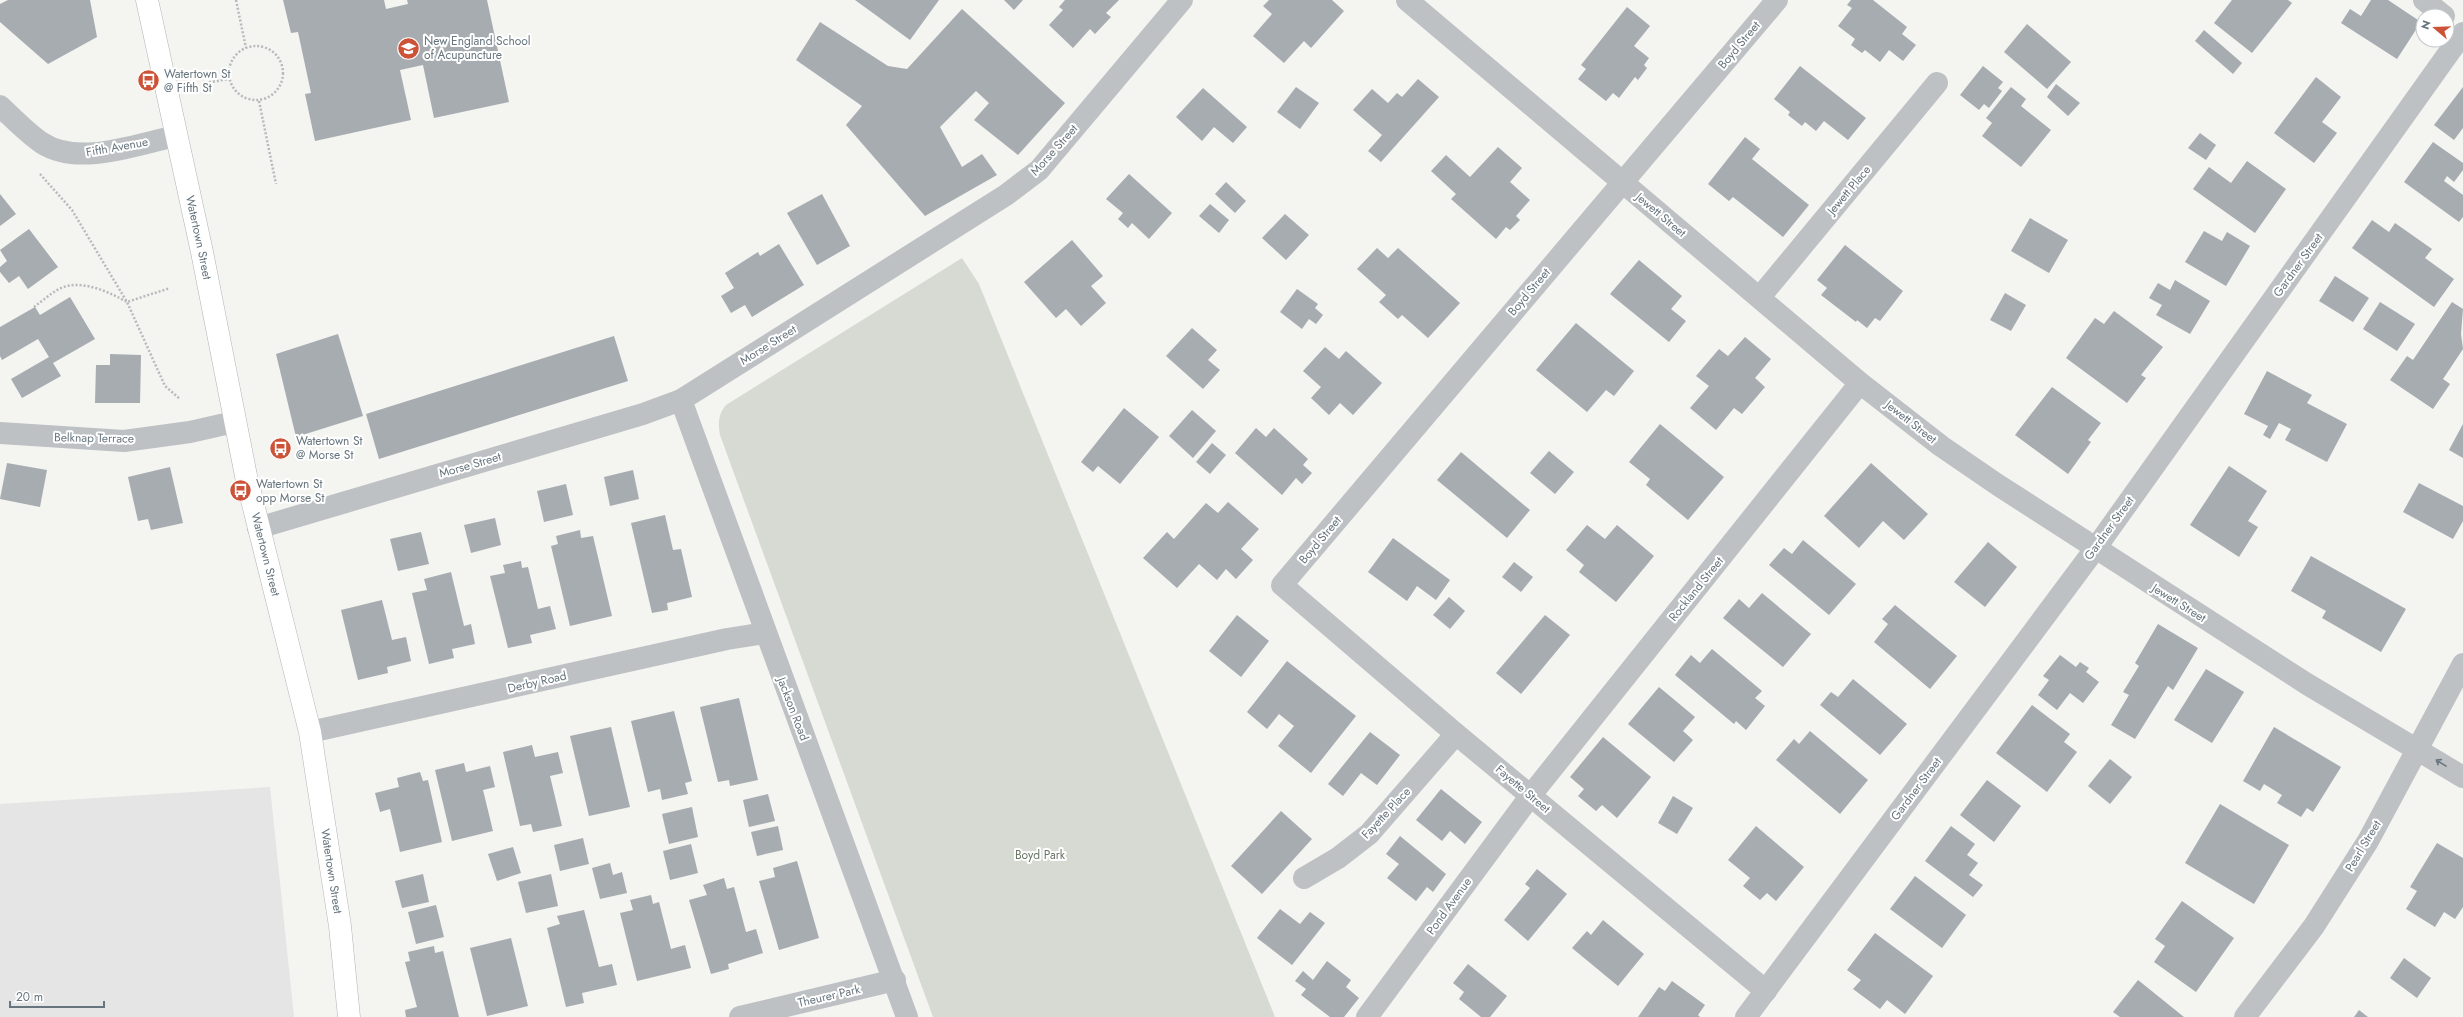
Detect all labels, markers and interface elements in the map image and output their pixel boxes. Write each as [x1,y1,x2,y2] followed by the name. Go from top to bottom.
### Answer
[2415,8,2455,48] north arrow
[1714,17,1764,73] street label: Boyd Street
[2417,18,2435,31] text: N
[424,32,531,64] place label: New England School of Acupuncture
[395,35,421,61] school or university icon: New England School of Acupuncture
[164,65,231,97] place label: Watertown St @ Fifth St
[135,68,161,94] bus stop icon: Watertown St @ Fifth St
[1026,120,1082,180] street label: Morse Street
[85,133,149,161] street label: Fifth Avenue
[1822,161,1875,220] street label: Jewett Place
[1630,187,1690,242] street label: Jewett Street
[181,194,216,281] street label: Watertown Street
[2269,229,2327,301] street label: Gardner Street
[1504,264,1554,320] street label: Boyd Street
[736,320,800,369] street label: Morse Street
[1880,395,1941,448] street label: Jewett Street
[54,428,134,448] street label: Belknap Terrace
[296,432,363,464] place label: Watertown St @ Morse St
[267,435,293,461] bus stop icon: Watertown St @ Morse St
[437,448,503,482] street label: Morse Street
[256,475,324,507] place label: Watertown St opp Morse St
[227,478,253,504] bus stop icon: Watertown St opp Morse St
[2080,492,2138,564] street label: Gardner Street
[246,511,285,598] street label: Watertown Street
[1295,512,1345,568] street label: Boyd Street
[1664,553,1728,625] street label: Rockland Street
[2147,578,2210,627] street label: Jewett Street
[506,666,568,698] street label: Derby Road
[772,673,813,743] street label: Jackson Road
[1886,754,1946,824] street label: Gardner Street
[2435,758,2447,766] one-way arrow
[1492,761,1554,817] street label: Fayette Street
[1357,783,1415,843] street label: Fayette Place
[2341,817,2386,875] street label: Pearl Street
[316,828,347,915] street label: Watertown Street
[1015,846,1066,864] park label: Boyd Park
[1422,874,1476,938] street label: Pond Avenue
[796,980,863,1012] street label: Theurer Park
[10,983,104,1009] scale bar
[16,988,43,1006] text: 20 m

